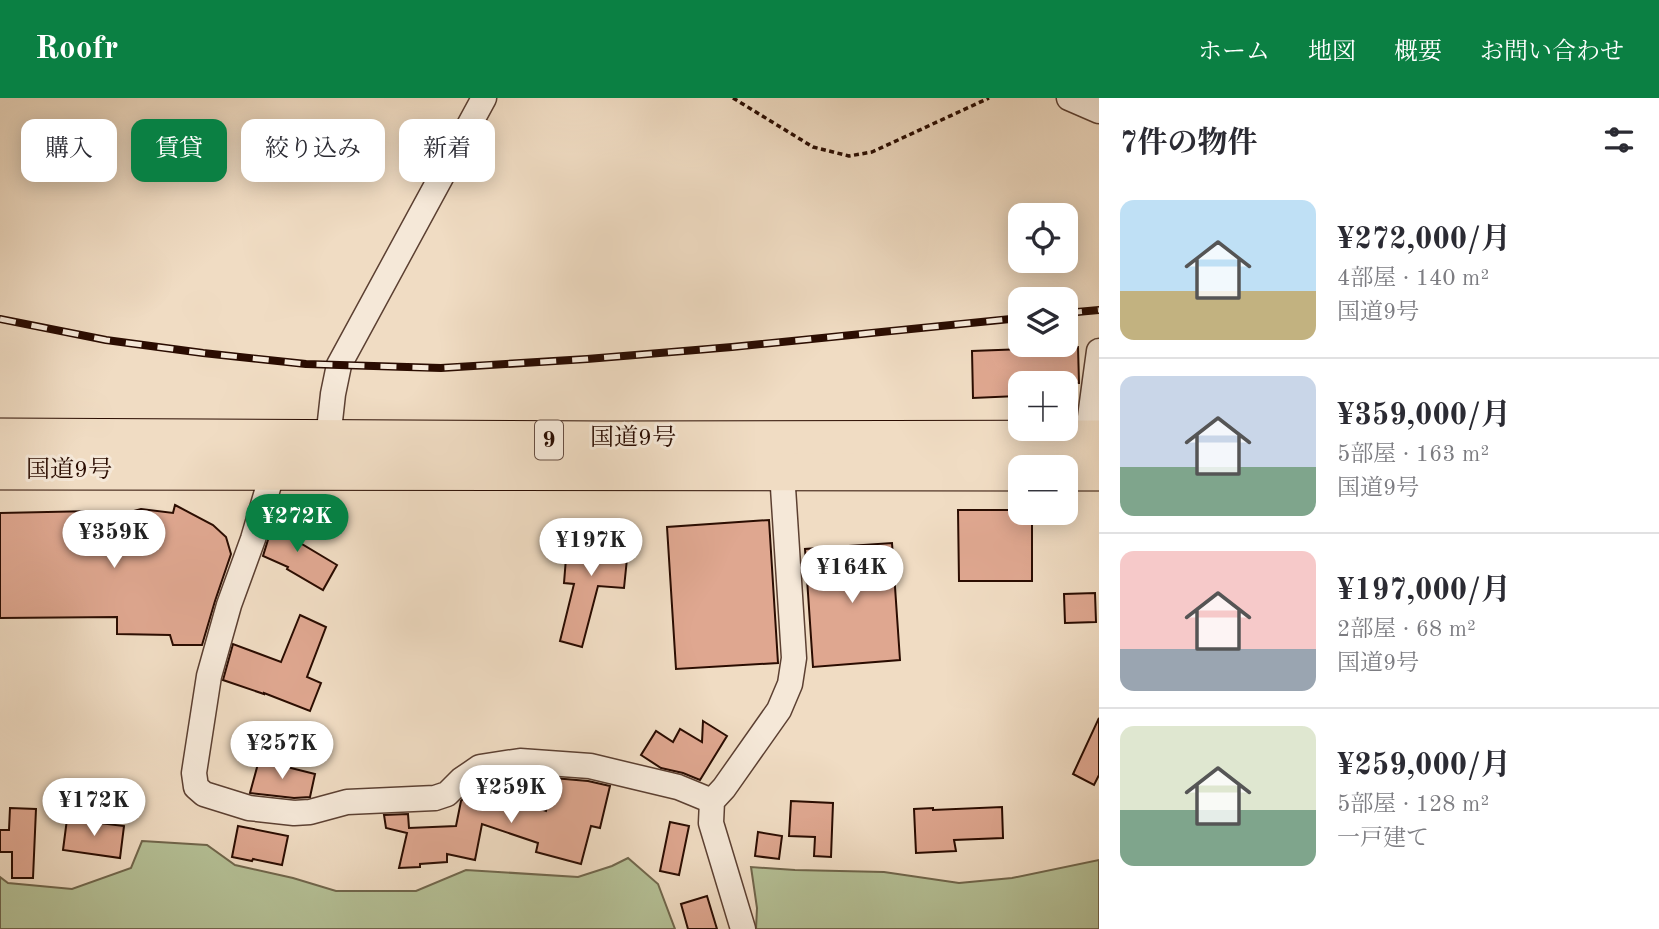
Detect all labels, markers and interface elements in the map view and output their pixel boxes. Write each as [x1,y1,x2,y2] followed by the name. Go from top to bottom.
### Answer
[35,33,118,66] text: Roofr
[1198,41,1270,65] text: ホーム
[1308,41,1356,65] text: 地図
[1394,41,1442,65] text: 概要
[1480,41,1624,65] text: お問い合わせ
[21,119,117,182] chip: 購入
[131,119,227,182] chip: 賃貸
[241,119,385,182] chip: 絞り込み
[399,119,495,182] chip: 新着
[1600,121,1638,159] icon: filters
[1120,129,1257,159] text: 7件の物件
[1008,203,1078,525] map controls
[1008,203,1078,273] button: locate
[1337,225,1511,255] text: ¥272,000/月
[1176,228,1260,312] icon: home
[1337,267,1489,290] text: 4部屋 · 140 m²
[1008,287,1078,357] button: layers
[1337,301,1419,324] text: 国道9号
[1008,371,1078,441] button: +
[1337,401,1511,431] text: ¥359,000/月
[1176,404,1260,488] icon: home
[535,420,563,460] road number: 9
[590,424,676,451] street label: 国道9号
[1337,443,1489,466] text: 5部屋 · 163 m²
[1008,455,1078,525] button: −
[26,456,112,483] street label: 国道9号
[1337,477,1419,500] text: 国道9号
[248,494,346,554] pin: ¥272K
[261,505,333,528] text: ¥272K
[65,510,163,570] pin: ¥359K
[542,518,640,578] pin: ¥197K
[78,521,150,544] text: ¥359K
[555,529,627,552] text: ¥197K
[803,546,901,605] pin: ¥164K
[816,556,888,579] text: ¥164K
[1337,576,1511,606] text: ¥197,000/月
[1176,579,1260,663] icon: home
[1337,618,1476,641] text: 2部屋 · 68 m²
[1337,652,1419,675] text: 国道9号
[233,722,331,781] pin: ¥257K
[246,732,318,755] text: ¥257K
[1337,751,1511,781] text: ¥259,000/月
[1176,754,1260,838] icon: home
[462,766,560,825] pin: ¥259K
[475,776,547,799] text: ¥259K
[45,778,143,838] pin: ¥172K
[58,789,130,812] text: ¥172K
[1337,793,1489,816] text: 5部屋 · 128 m²
[1337,827,1429,850] text: 一戸建て

